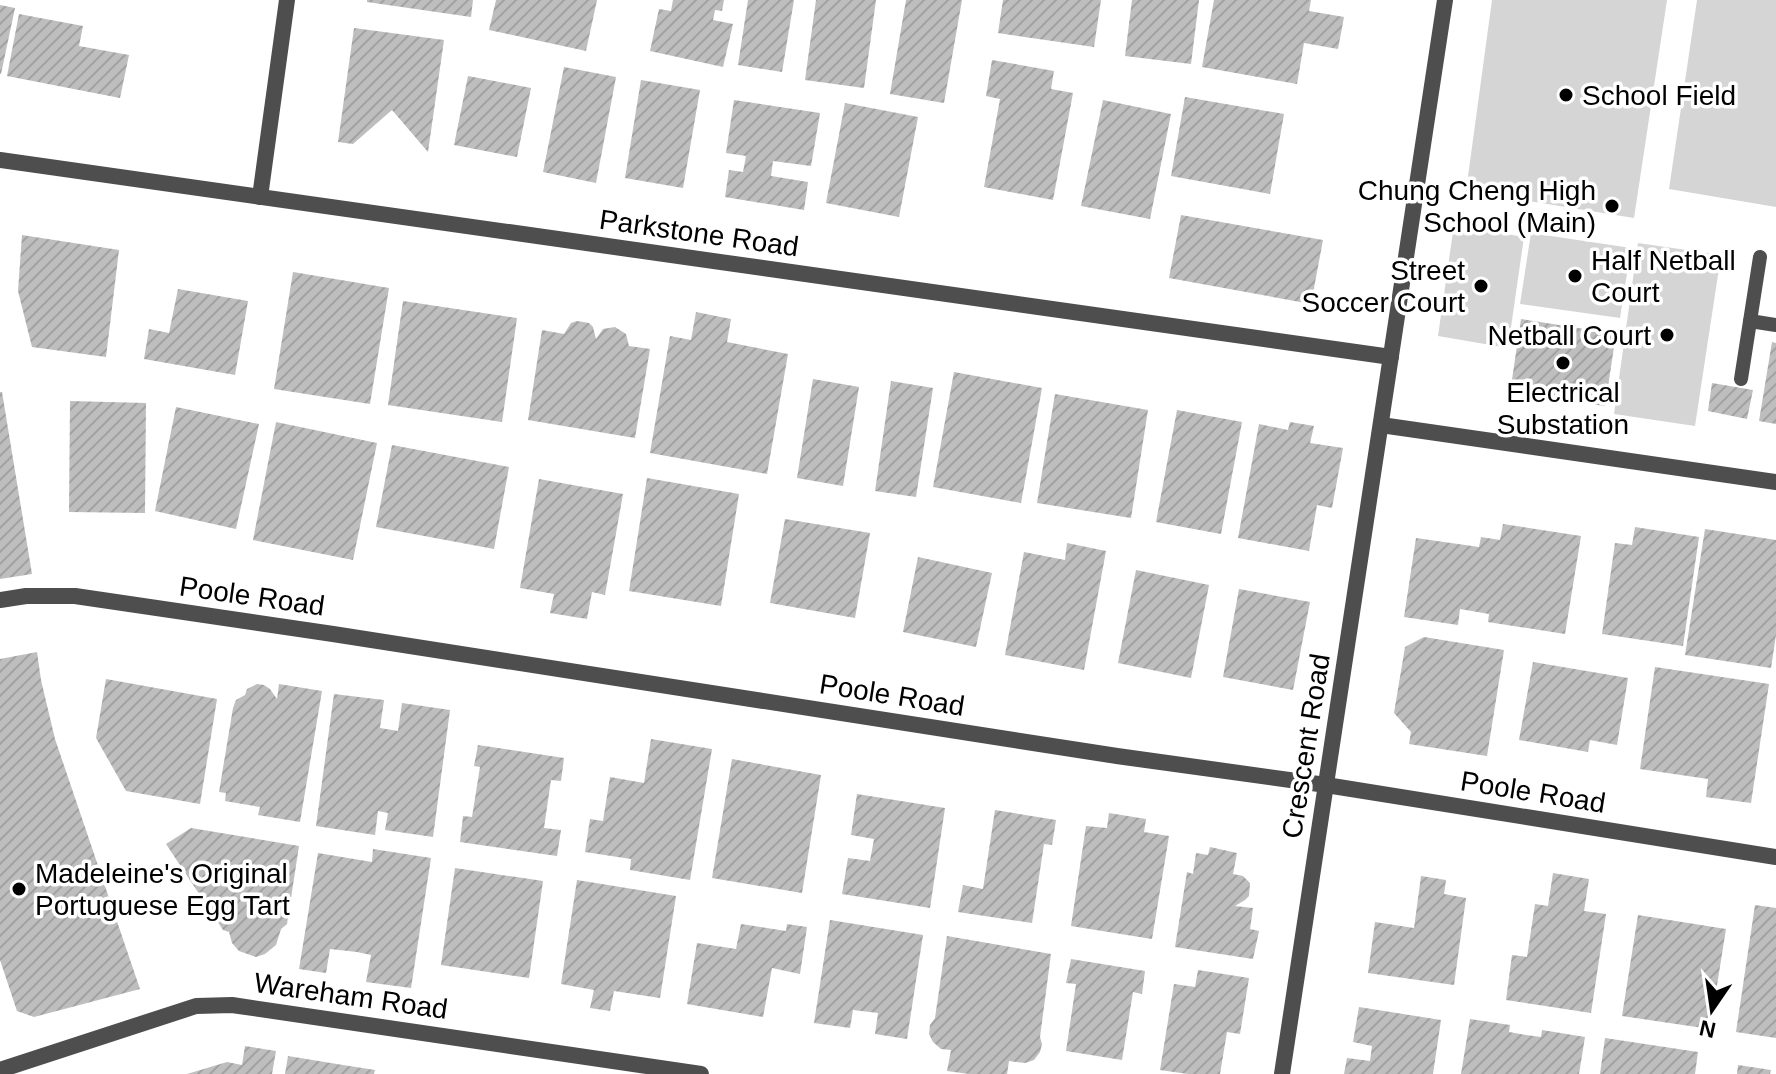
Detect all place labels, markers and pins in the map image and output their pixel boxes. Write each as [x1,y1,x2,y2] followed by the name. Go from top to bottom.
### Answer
[1582,80,1736,111] place label: School Field
[1557,86,1575,104] marker: School Field
[1358,175,1596,238] place label: Chung Cheng High School (Main)
[1603,197,1621,215] marker: Chung Cheng High School (Main)
[1591,245,1736,308] place label: Half Netball Court
[1302,255,1465,318] place label: Street Soccer Court
[1566,267,1584,285] marker: Half Netball Court
[1472,277,1490,295] marker: Street Soccer Court
[1488,320,1651,351] place label: Netball Court
[1658,326,1676,344] marker: Netball Court
[1554,354,1572,372] marker: Electrical Substation
[1497,377,1629,440] place label: Electrical Substation
[35,858,290,921] place label: Madeleine's Original Portuguese Egg Tart
[10,880,28,898] marker: Madeleine's Original Portuguese Egg Tart

